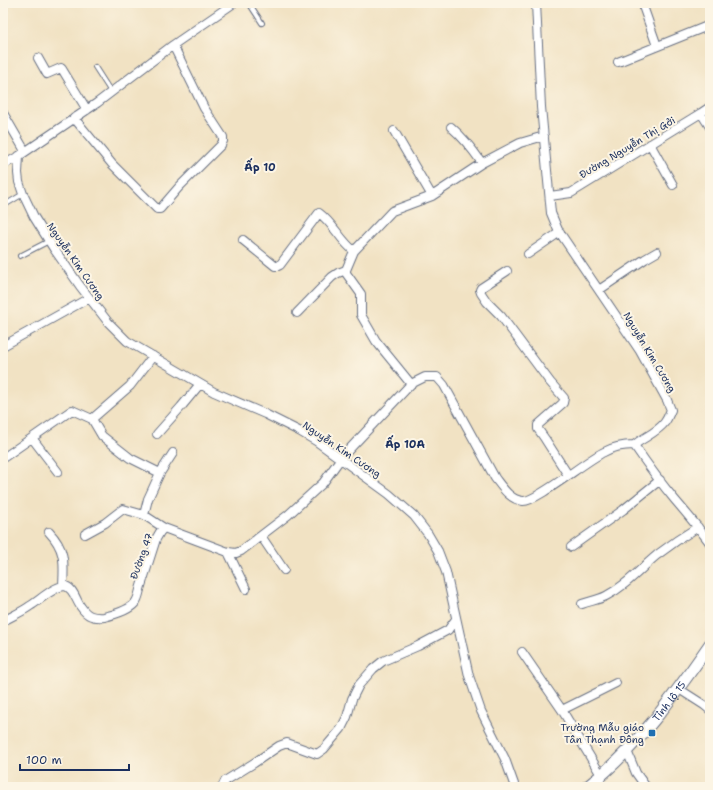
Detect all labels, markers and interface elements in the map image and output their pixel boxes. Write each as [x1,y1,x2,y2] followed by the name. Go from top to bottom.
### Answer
[577,114,678,181] street label: Đường Nguyễn Thị Gởi
[244,158,276,175] district label: Ấp 10
[44,220,107,303] street label: Nguyễn Kim Cương
[620,310,679,395] street label: Nguyễn Kim Cương
[300,418,383,480] street label: Nguyễn Kim Cương
[385,435,425,452] district label: Ấp 10A
[127,531,156,581] street label: Đường 47
[650,679,689,724] street label: Tỉnh lộ 15
[560,721,644,746] place label: Trường Mẫu giáo Tân Thạnh Đông
[647,728,657,738] marker: Trường Mẫu giáo Tân Thạnh Đông
[20,746,129,772] scale bar
[26,752,62,768] text: 100 m

